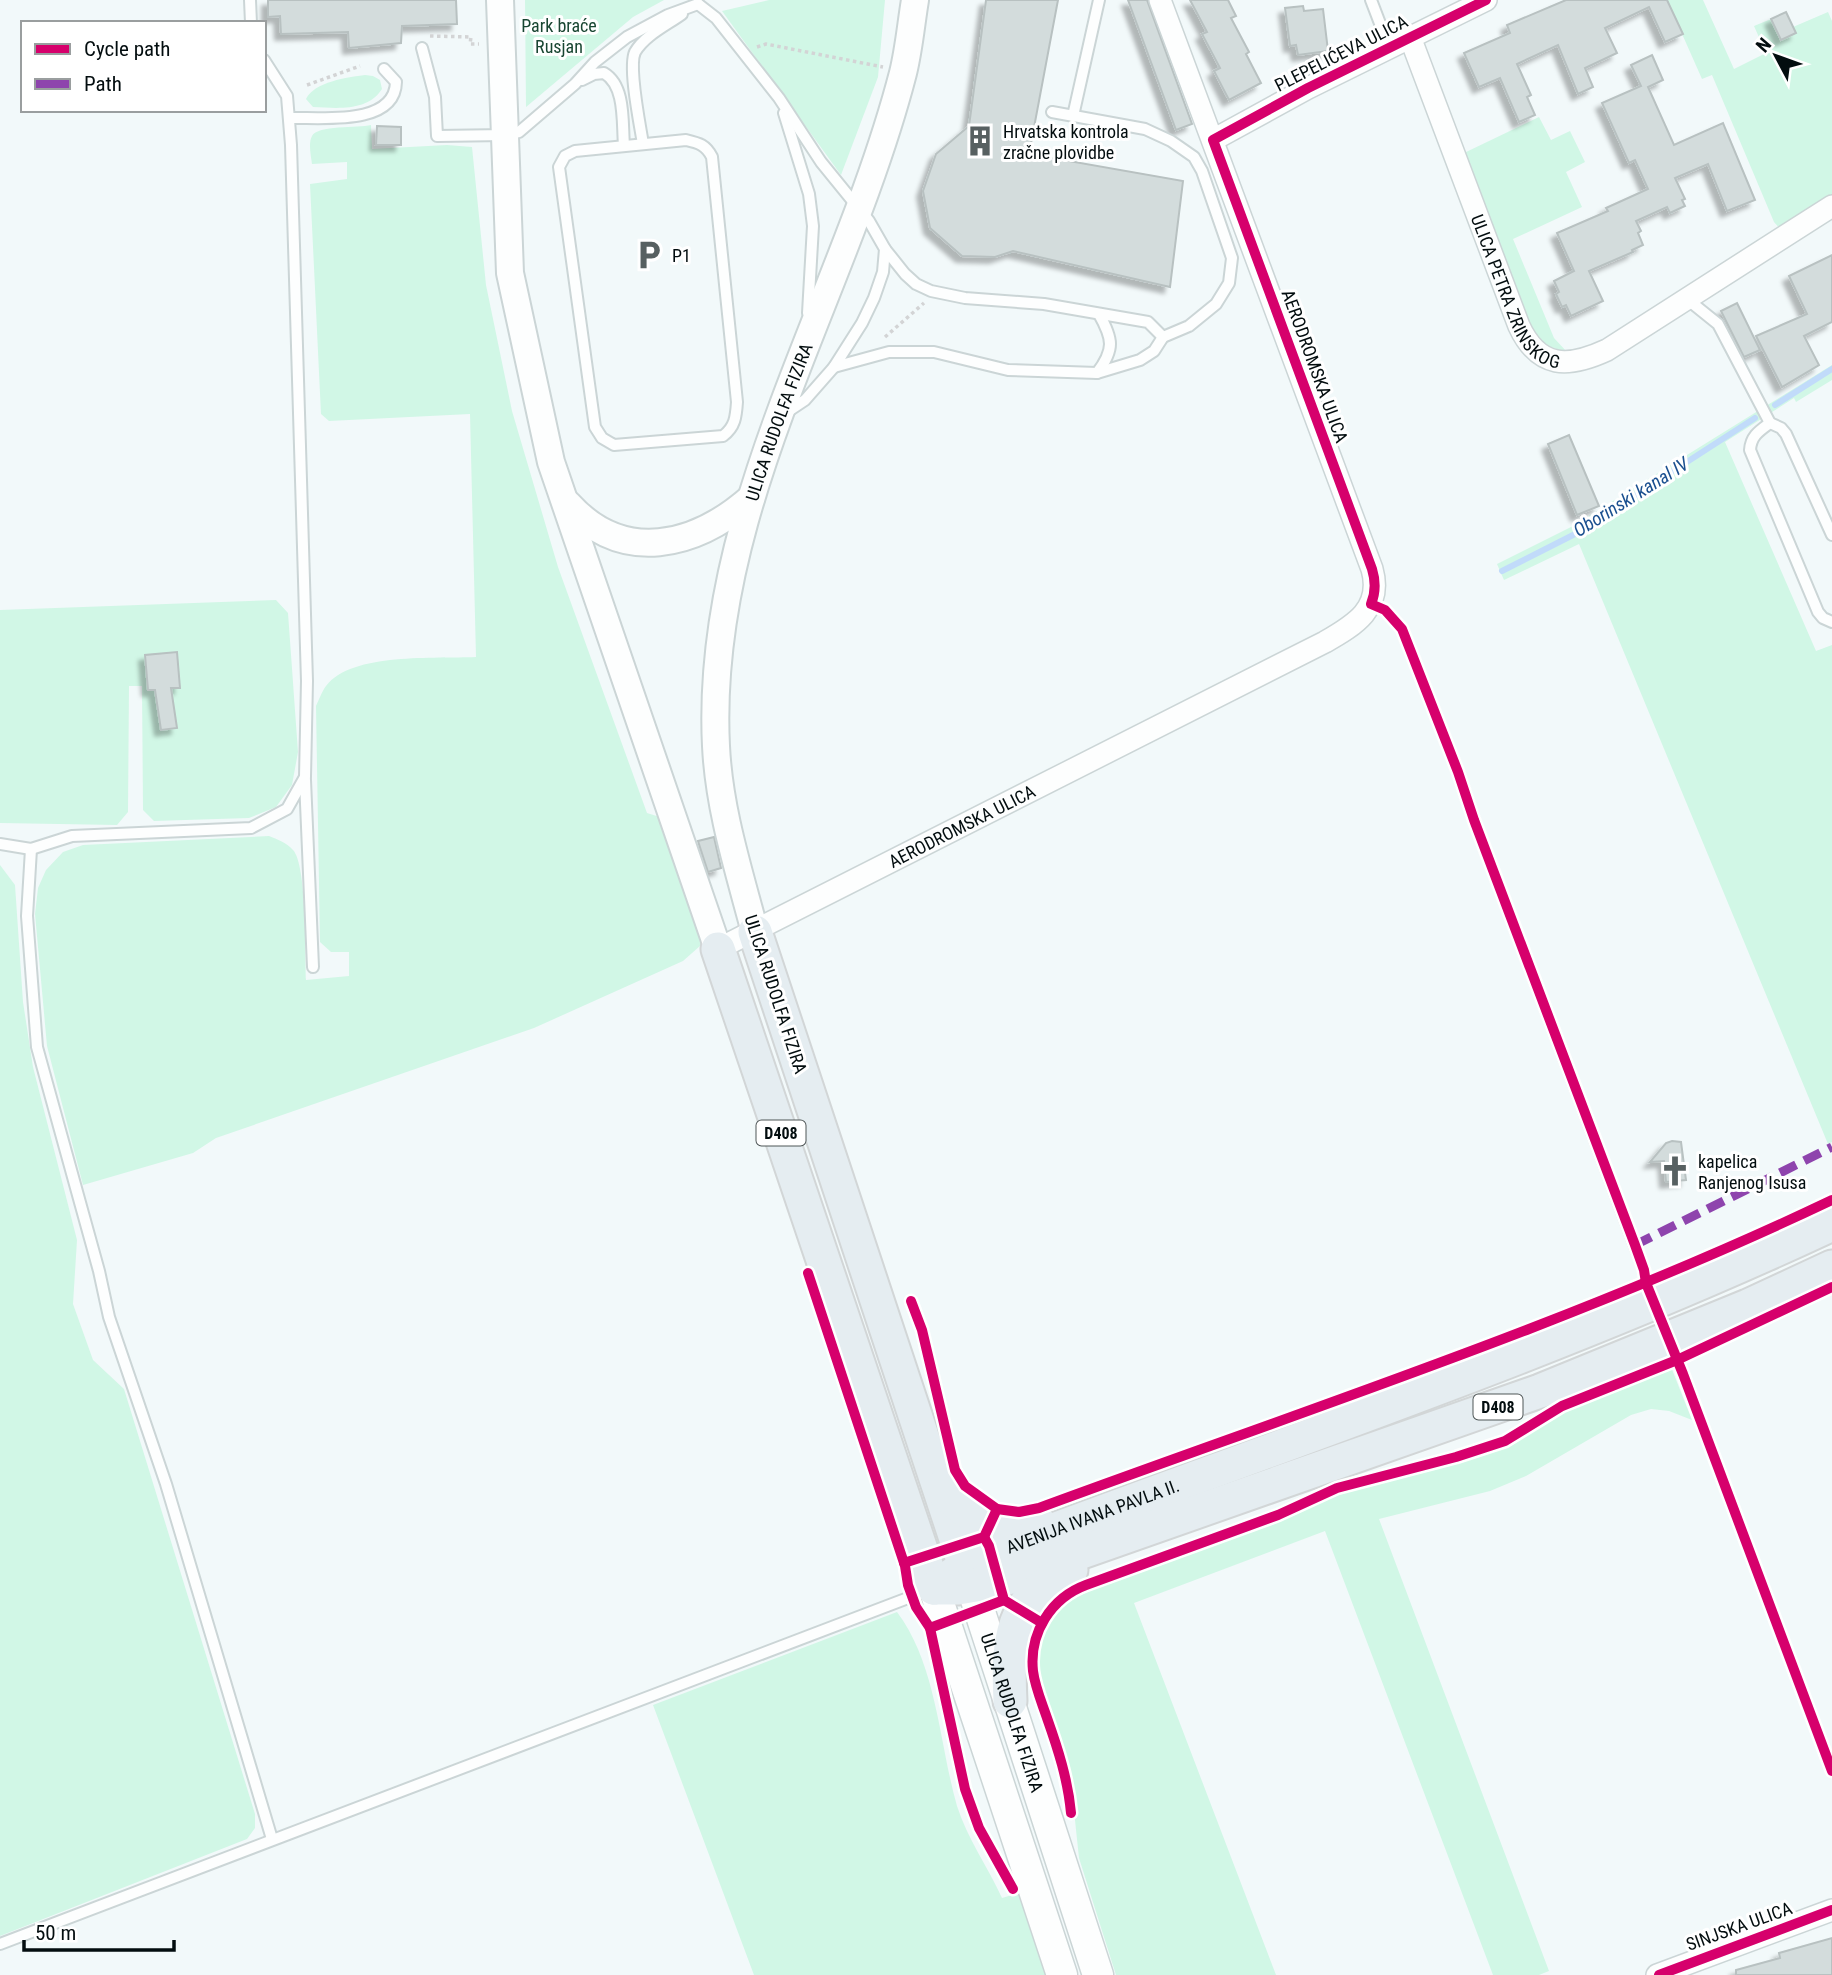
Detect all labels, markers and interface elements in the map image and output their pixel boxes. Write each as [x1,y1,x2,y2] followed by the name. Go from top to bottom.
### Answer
[1271,10,1412,96] street label: PLEPELIĆEVA ULICA
[521,15,597,57] park label: Park braće Rusjan
[21,21,266,112] legend
[1741,21,1811,91] north arrow
[1751,33,1776,57] text: N
[84,37,170,61] text: Cycle path
[84,72,122,96] text: Path
[1003,121,1129,163] place label: Hrvatska kontrola zračne plovidbe
[963,124,997,158] building icon: Hrvatska kontrola zračne plovidbe
[1467,211,1562,372] street label: ULICA PETRA ZRINSKOG
[632,238,666,272] parking icon: P1
[672,245,691,266] place label: P1
[1278,287,1353,446] street label: AERODROMSKA ULICA
[741,339,816,503] street label: ULICA RUDOLFA FIZIRA
[1569,451,1694,542] water label: Oborinski kanal IV
[885,780,1039,872] street label: AERODROMSKA ULICA
[740,912,812,1077] street label: ULICA RUDOLFA FIZIRA
[756,1120,806,1146] road number: D408
[1698,1151,1806,1193] place label: kapelica Ranjenog Isusa
[1658,1154,1692,1188] church icon: kapelica Ranjenog Isusa
[1474,1394,1522,1420] road number: D408
[1003,1474,1182,1557] street label: AVENIJA IVANA PAVLA II.
[977,1630,1048,1795] street label: ULICA RUDOLFA FIZIRA
[1683,1897,1795,1955] street label: SINJSKA ULICA
[24,1909,175,1953] scale bar
[35,1921,76,1945] text: 50 m

